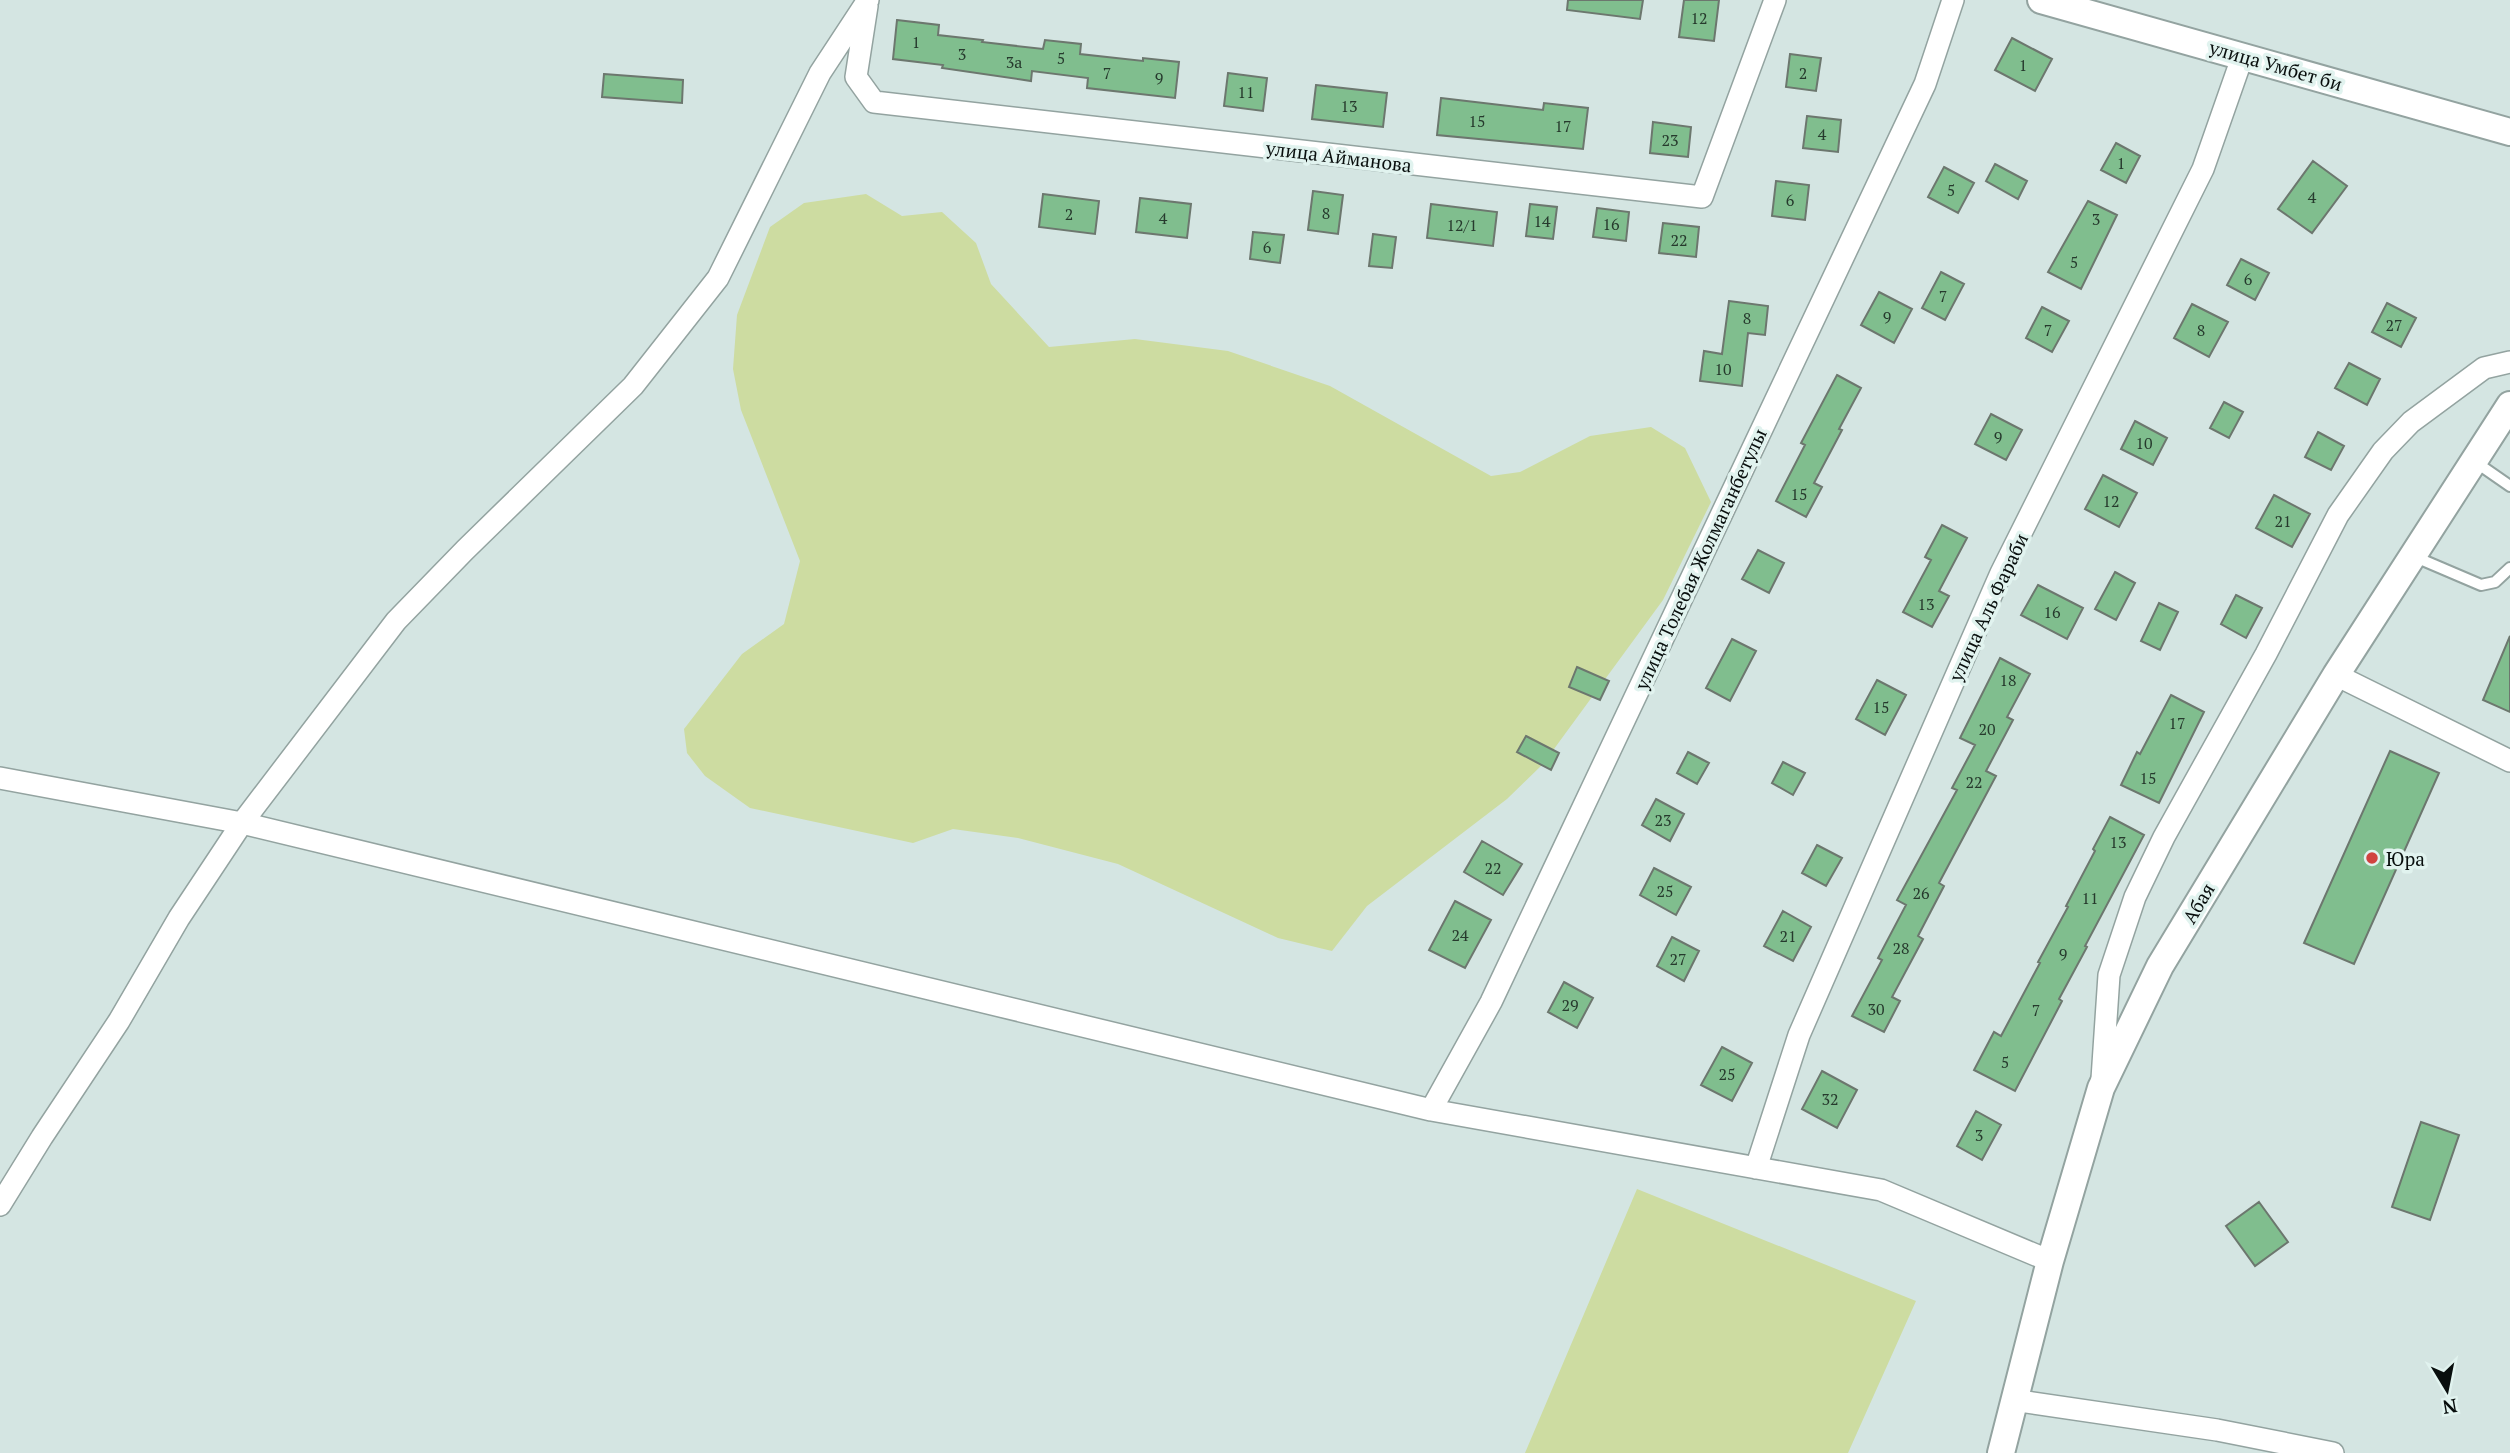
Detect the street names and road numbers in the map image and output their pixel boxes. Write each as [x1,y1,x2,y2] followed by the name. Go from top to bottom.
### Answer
[2206,34,2345,96] street label: улица Умбет би
[1264,135,1414,177] street label: улица Айманова
[1628,424,1772,695] street label: улица Толебая Жолмаганбетулы
[1942,529,2033,686] street label: улица Аль Фараби
[2176,878,2220,928] street label: Абая

